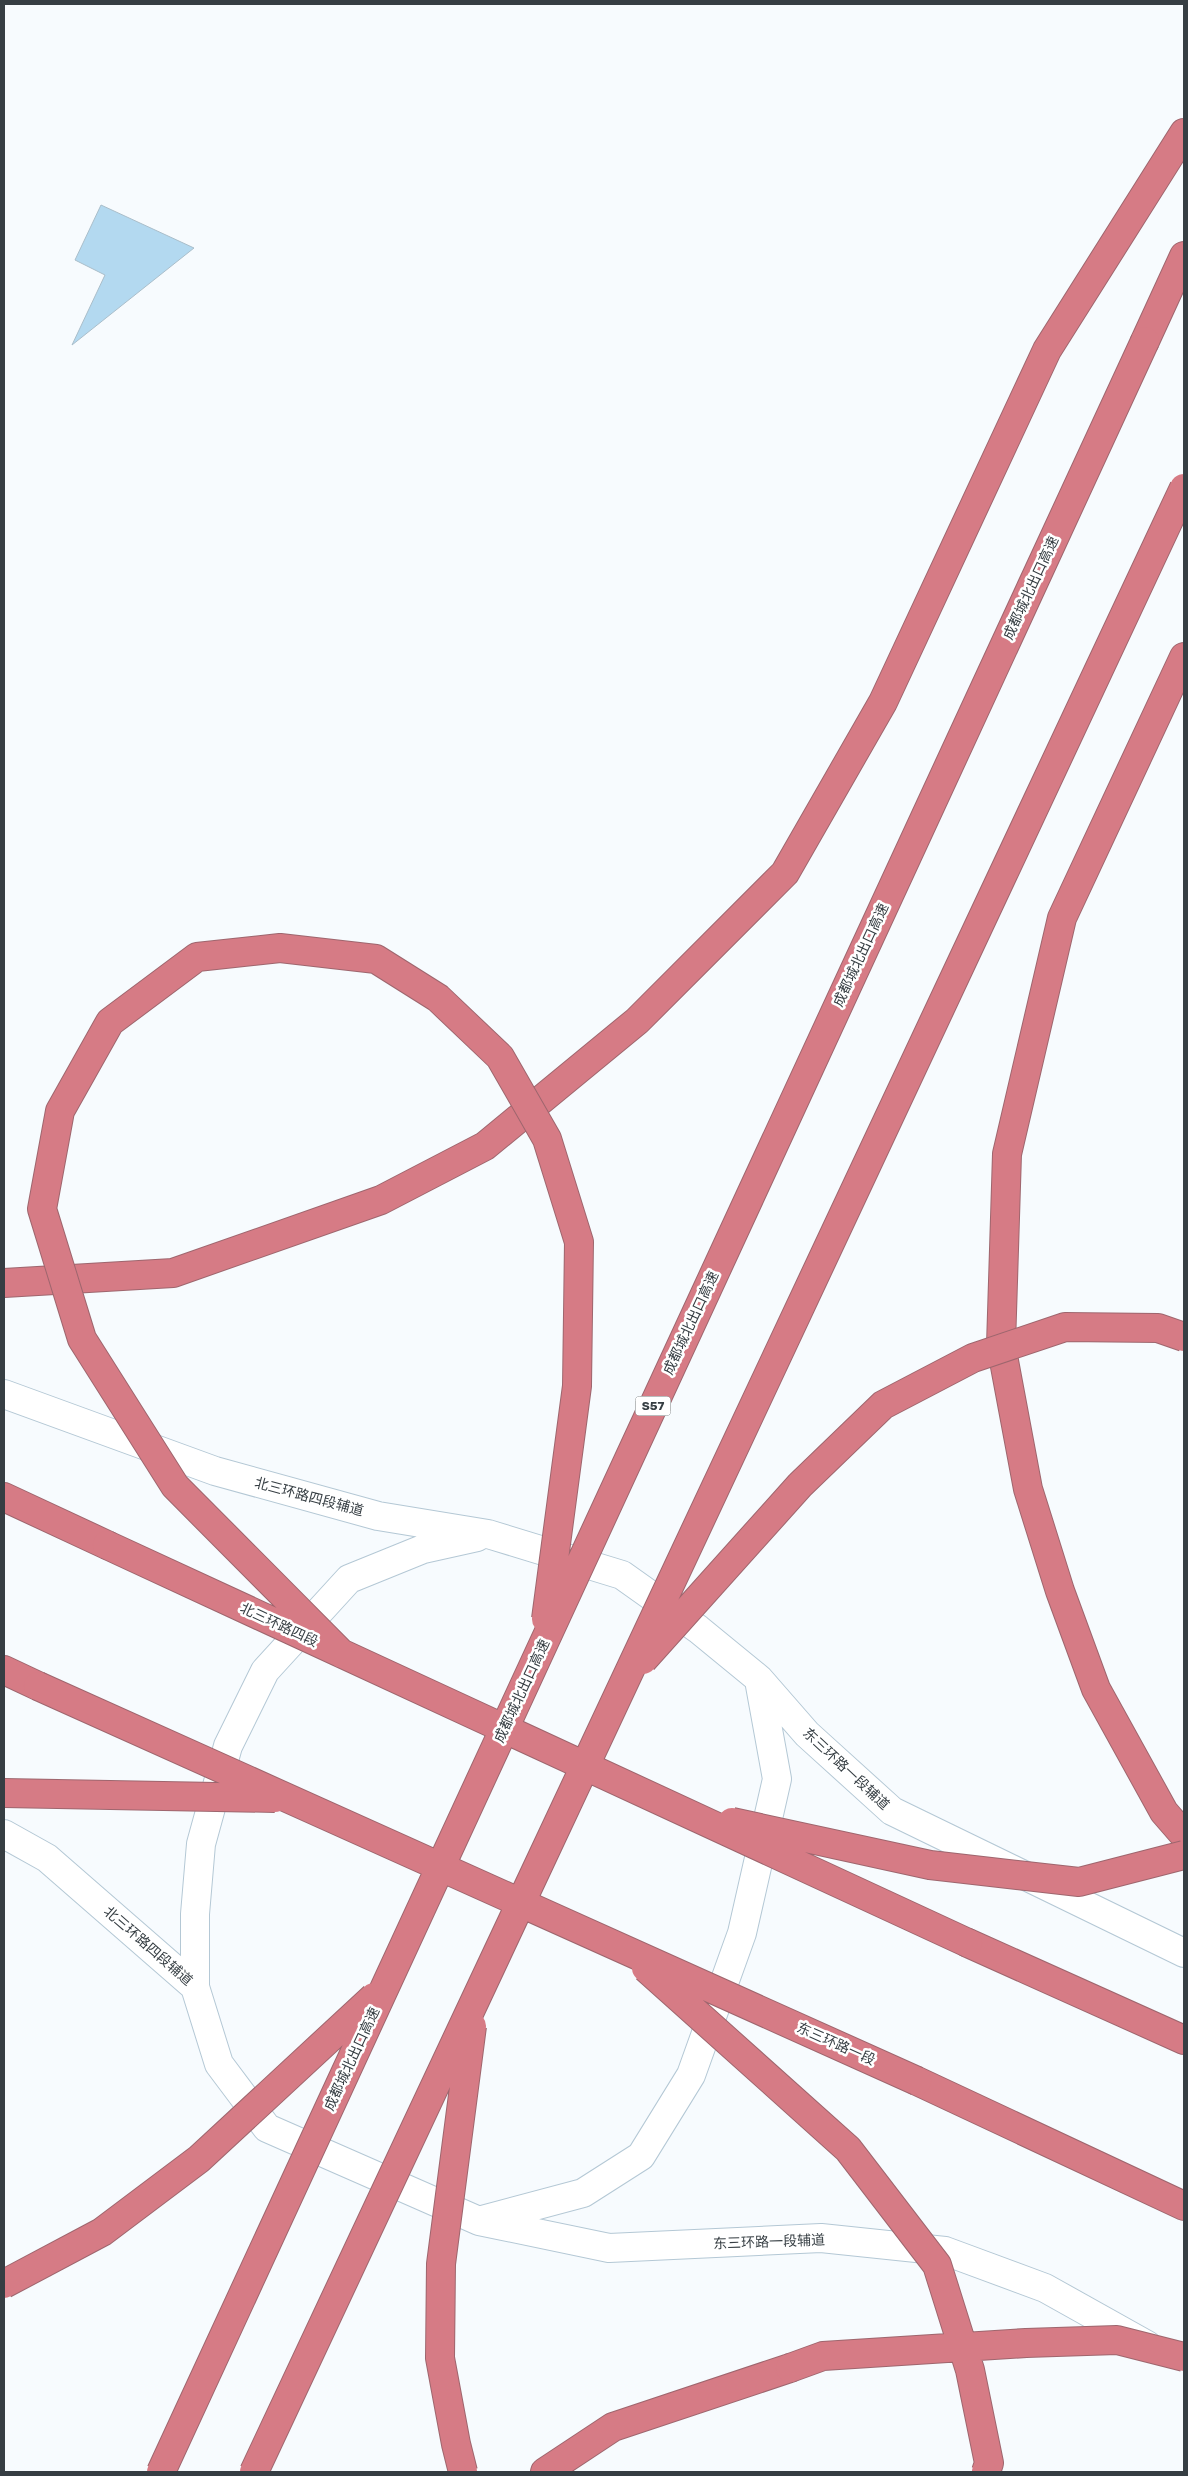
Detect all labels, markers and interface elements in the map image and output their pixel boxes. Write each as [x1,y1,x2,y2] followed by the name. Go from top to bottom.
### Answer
[1000,534,1062,642] street label: 成都城北出口高速
[830,901,892,1009] street label: 成都城北出口高速
[660,1269,722,1377] street label: 成都城北出口高速
[636,1396,670,1415] road number: S57
[253,1474,365,1520] street label: 北三环路四段辅道
[237,1600,321,1650] street label: 北三环路四段
[491,1637,553,1745] street label: 成都城北出口高速
[799,1725,893,1813] street label: 东三环路一段辅道
[100,1903,196,1989] street label: 北三环路四段辅道
[321,2005,383,2113] street label: 成都城北出口高速
[794,2019,878,2069] street label: 东三环路一段
[713,2232,825,2252] street label: 东三环路一段辅道

